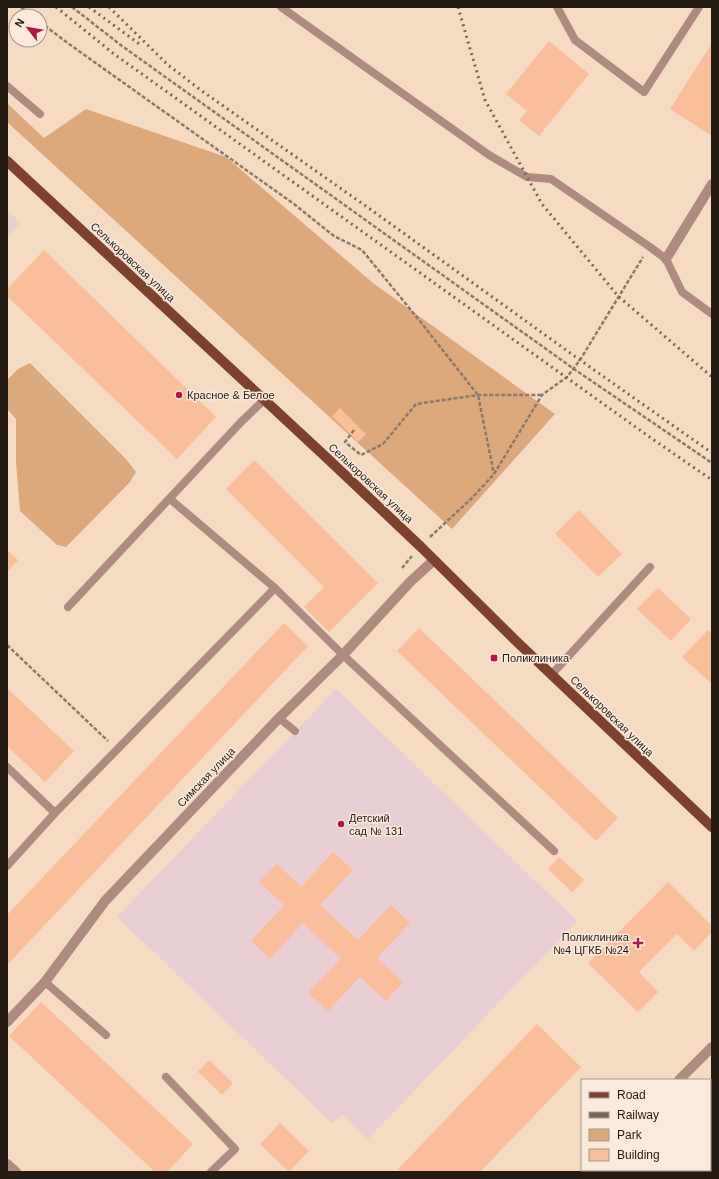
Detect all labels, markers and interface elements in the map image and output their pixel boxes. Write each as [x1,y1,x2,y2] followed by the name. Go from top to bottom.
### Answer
[8,8,48,48] north arrow
[12,16,27,29] text: N
[88,220,178,305] street label: Селькоровская улица
[187,389,275,401] place label: Красное & Белое
[174,390,184,400] marker: Красное & Белое
[326,441,416,526] street label: Селькоровская улица
[502,652,570,664] place label: Поликлиника
[489,653,499,663] marker: Поликлиника
[568,673,657,759] street label: Селькоровская улица
[175,744,238,809] street label: Симская улица
[349,812,403,837] place label: Детский сад № 131
[336,819,346,829] marker: Детский сад № 131
[553,931,630,956] place label: Поликлиника №4 ЦГКБ №24
[632,937,644,949] marker: Поликлиника №4 ЦГКБ №24
[581,1079,711,1171] legend
[617,1088,646,1102] text: Road
[617,1108,659,1122] text: Railway
[617,1128,643,1142] text: Park
[617,1148,660,1162] text: Building

